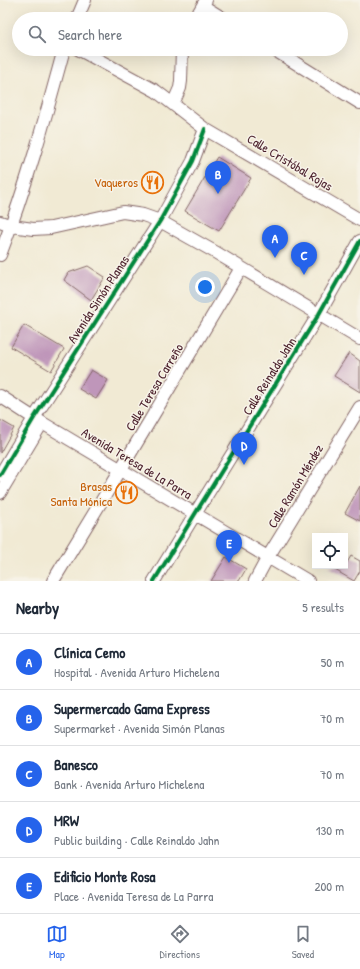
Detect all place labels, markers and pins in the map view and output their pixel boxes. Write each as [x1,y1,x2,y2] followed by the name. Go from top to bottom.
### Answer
[205,161,231,194] pin: B
[140,169,166,195] restaurant icon: Vaqueros
[94,173,138,191] place label: Vaqueros
[262,225,288,258] pin: A
[291,242,317,275] pin: C
[231,432,257,465] pin: D
[51,477,112,510] place label: Brasas Santa Mónica
[114,480,140,506] restaurant icon: Brasas Santa Mónica
[216,530,242,563] pin: E

